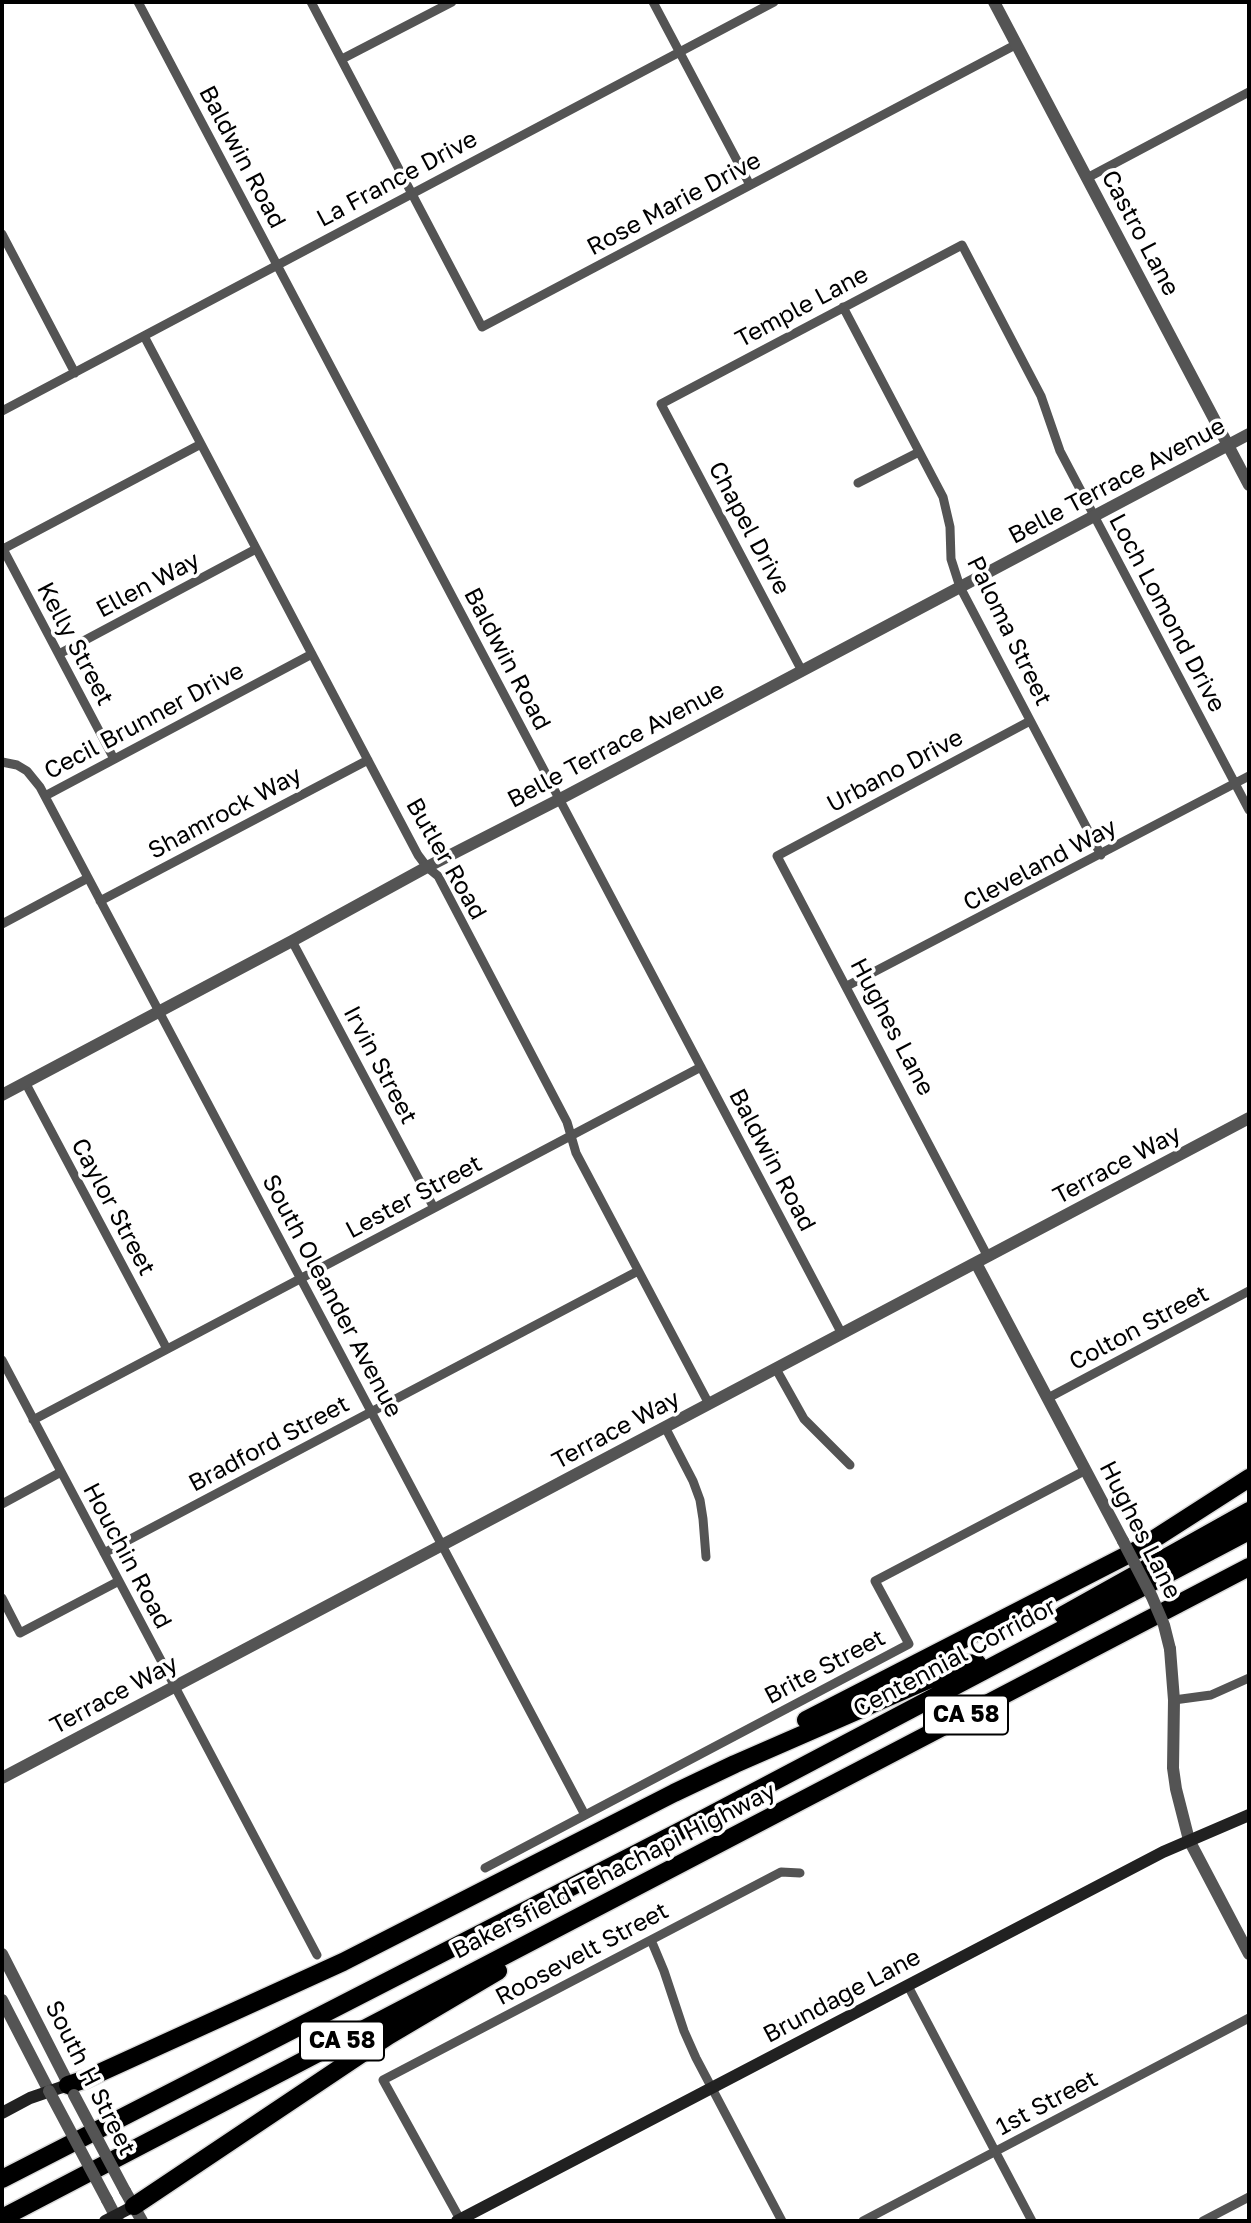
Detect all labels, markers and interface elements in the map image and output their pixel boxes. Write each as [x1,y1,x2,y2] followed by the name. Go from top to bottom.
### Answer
[192,81,292,233] street label: Baldwin Road
[312,125,482,233] street label: La France Drive
[582,146,766,262] street label: Rose Marie Drive
[1095,165,1185,301] street label: Castro Lane
[731,260,873,354] street label: Temple Lane
[1004,412,1230,550] street label: Belle Terrace Avenue
[702,457,796,599] street label: Chapel Drive
[1103,509,1231,717] street label: Loch Lomond Drive
[91,546,205,624] street label: Ellen Way
[960,552,1058,710] street label: Paloma Street
[31,577,119,711] street label: Kelly Street
[457,583,557,735] street label: Baldwin Road
[39,656,249,786] street label: Cecil Brunner Drive
[503,676,729,814] street label: Belle Terrace Avenue
[822,723,968,819] street label: Urbano Drive
[143,760,307,866] street label: Shamrock Way
[400,793,492,925] street label: Butler Road
[958,813,1122,917] street label: Cleveland Way
[844,954,940,1100] street label: Hughes Lane
[337,1001,423,1129] street label: Irvin Street
[722,1084,822,1236] street label: Baldwin Road
[1048,1119,1186,1211] street label: Terrace Way
[65,1134,161,1280] street label: Caylor Street
[341,1149,487,1245] street label: Lester Street
[256,1170,408,1422] street label: South Oleander Avenue
[1064,1279,1214,1377] street label: Colton Street
[547,1384,685,1476] street label: Terrace Way
[184,1390,354,1498] street label: Bradford Street
[1093,1456,1187,1604] street label: Hughes Lane
[76,1478,178,1634] street label: Houchin Road
[849,1592,1061,1724] street label: Centennial Corridor
[760,1623,890,1711] street label: Brite Street
[45,1649,183,1741] street label: Terrace Way
[924,1696,1008,1734] road number: CA 58
[448,1777,780,1965] street label: Bakersfield Tehachapi Highway
[491,1896,673,2012] street label: Roosevelt Street
[758,1942,926,2050] street label: Brundage Lane
[39,1996,141,2160] street label: South H Street
[300,2022,384,2060] road number: CA 58
[991,2064,1103,2142] street label: 1st Street

